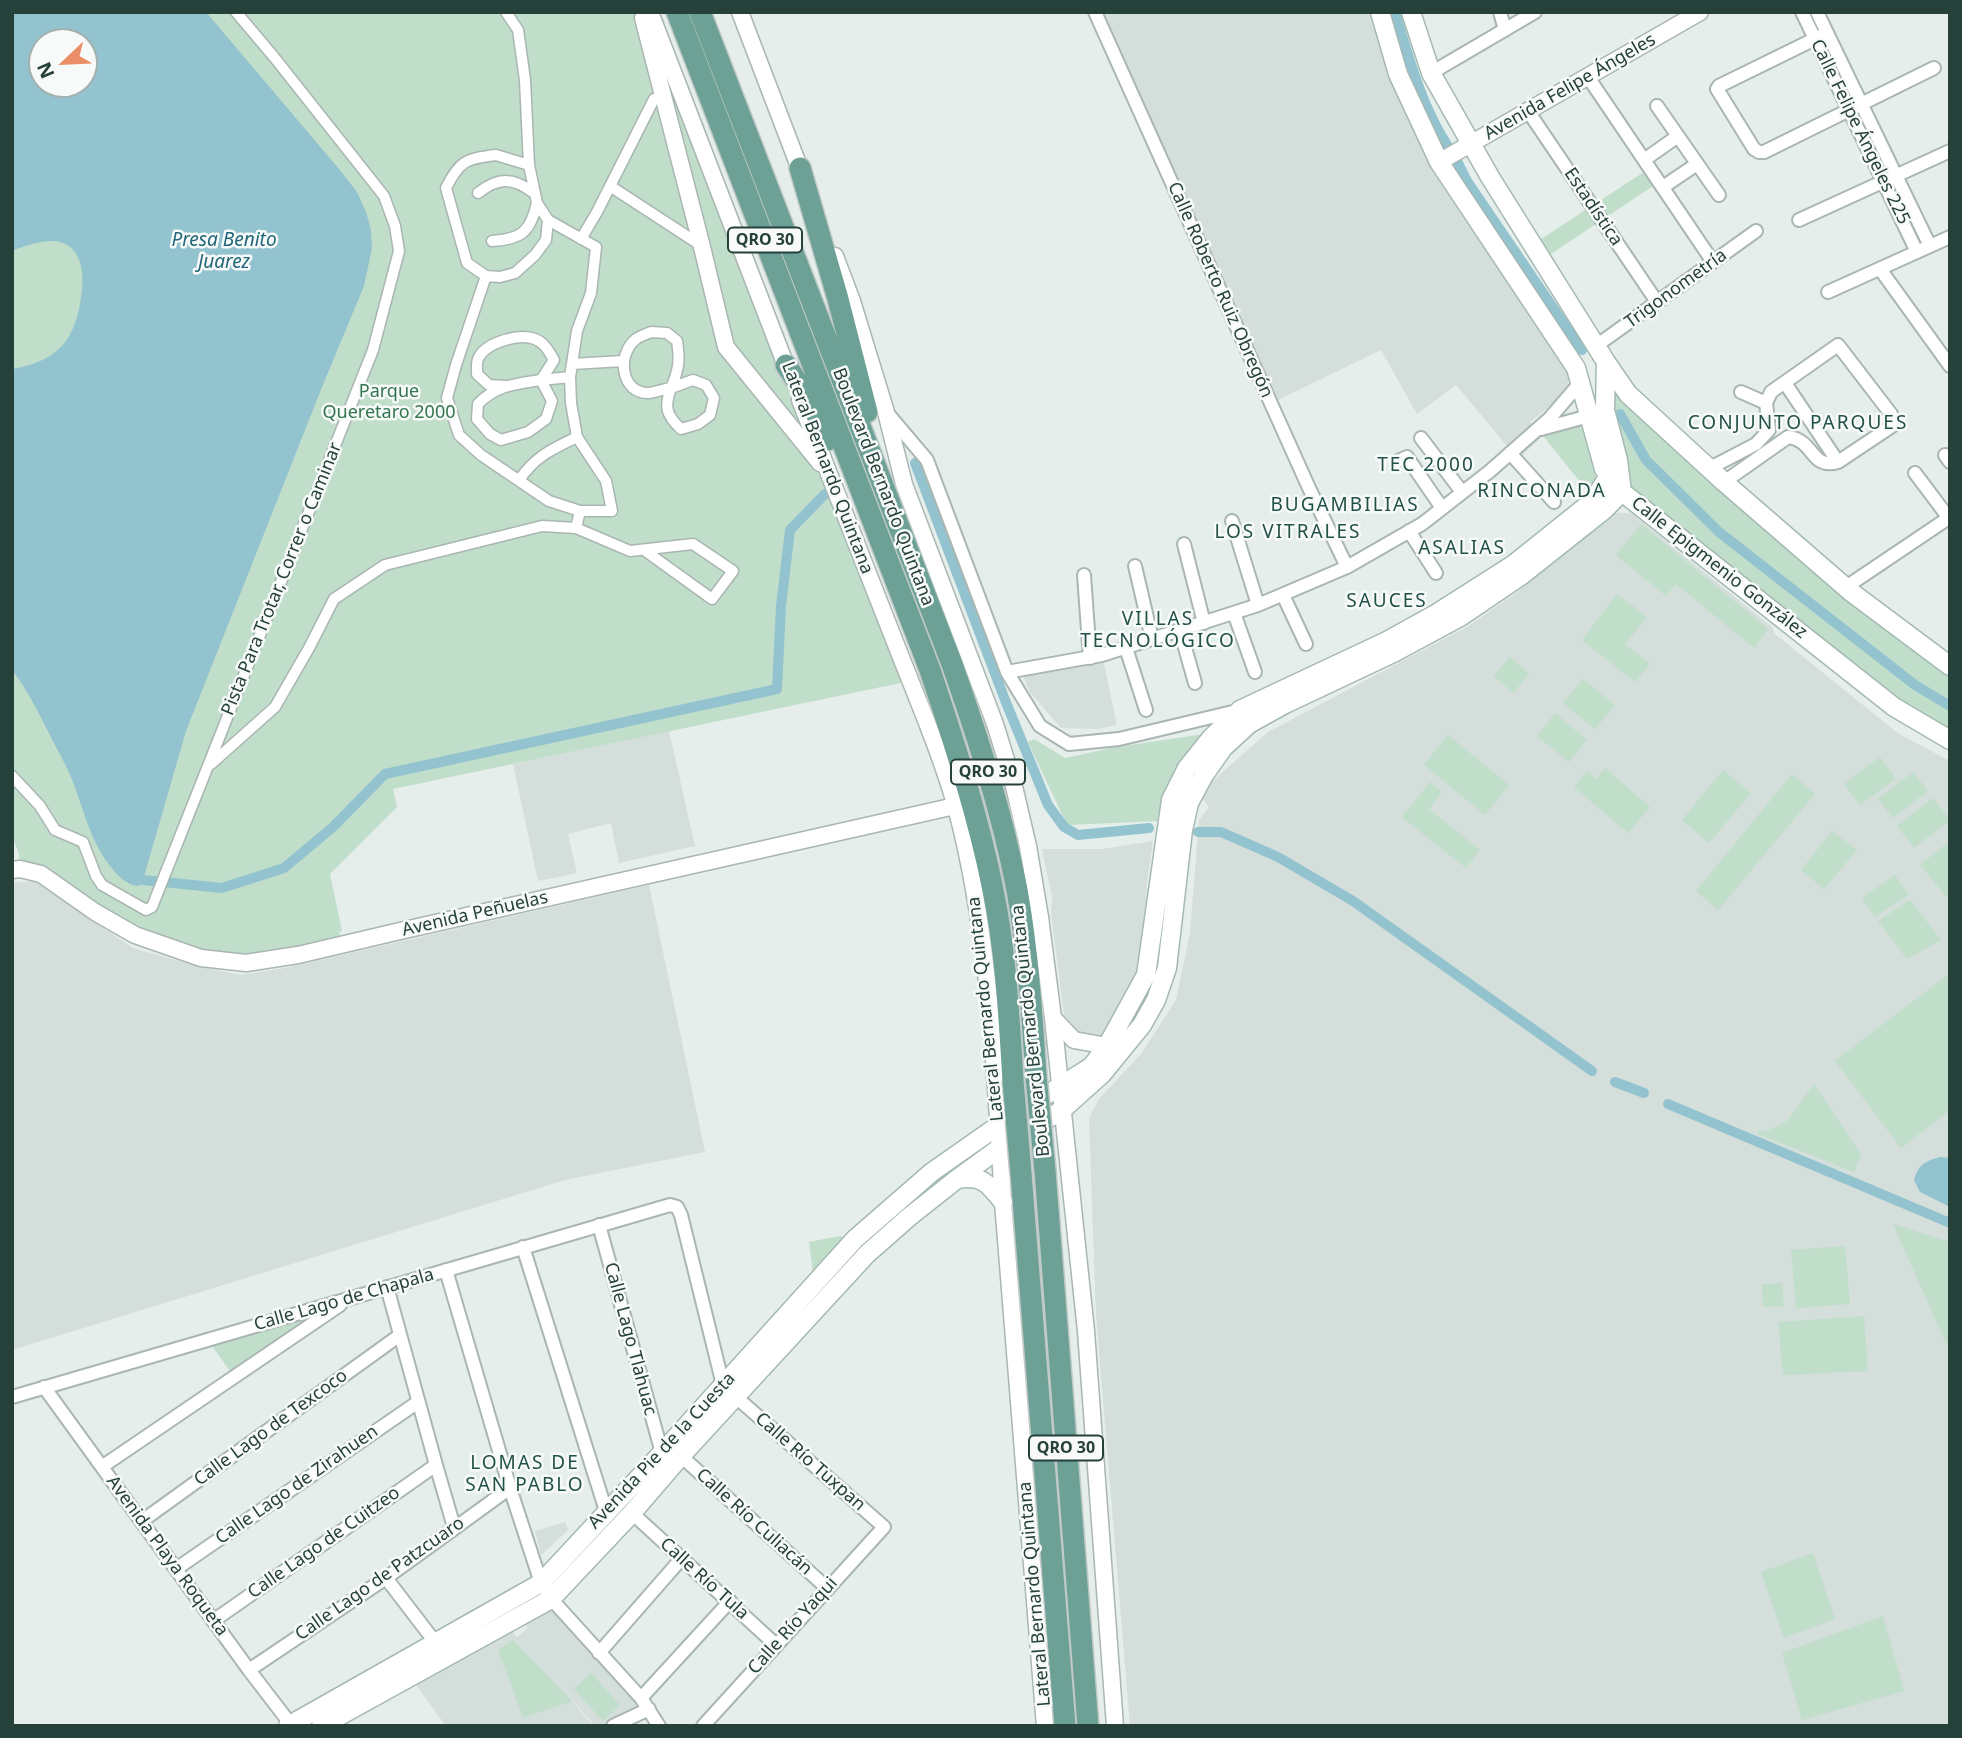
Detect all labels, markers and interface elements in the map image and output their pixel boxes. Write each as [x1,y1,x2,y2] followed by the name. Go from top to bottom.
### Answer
[28,28,98,98] north arrow
[1480,29,1660,145] street label: Avenida Felipe Ángeles
[1806,36,1914,228] street label: Calle Felipe Ángeles 225
[31,58,60,83] text: N
[1559,164,1627,250] street label: Estadística
[1163,179,1277,401] street label: Calle Roberto Ruiz Obregón
[728,228,802,252] road number: QRO 30
[171,230,277,274] water label: Presa Benito Juarez
[1621,245,1731,333] street label: Trigonometría
[776,359,878,577] street label: Lateral Bernardo Quintana
[828,365,938,609] street label: Boulevard Bernardo Quintana
[323,381,455,424] park label: Parque Queretaro 2000
[1690,413,1906,435] district label: CONJUNTO PARQUES
[217,439,347,719] street label: Pista Para Trotar, Correr o Caminar
[1378,455,1474,477] district label: TEC 2000
[1478,481,1606,503] district label: RINCONADA
[1627,493,1811,643] street label: Calle Epigmenio González
[1272,495,1418,517] district label: BUGAMBILIAS
[1216,522,1360,544] district label: LOS VITRALES
[1419,538,1505,560] district label: ASALIAS
[1347,591,1427,613] district label: SAUCES
[1082,609,1234,653] district label: VILLAS TECNOLÓGICO
[951,760,1025,785] road number: QRO 30
[400,887,550,941] street label: Avenida Peñuelas
[963,896,1009,1122] street label: Lateral Bernardo Quintana
[1007,904,1055,1158] street label: Boulevard Bernardo Quintana
[599,1260,661,1418] street label: Calle Lago Tlahuac
[252,1264,436,1336] street label: Calle Lago de Chapala
[190,1365,352,1491] street label: Calle Lago de Texcoco
[584,1368,740,1534] street label: Avenida Pie de la Cuesta
[750,1408,870,1516] street label: Calle Río Tuxpan
[212,1421,382,1549] street label: Calle Lago de Zirahuen
[1029,1436,1103,1460] road number: QRO 30
[466,1453,584,1497] district label: LOMAS DE SAN PABLO
[692,1464,816,1580] street label: Calle Río Culiacán
[102,1472,232,1640] street label: Avenida Playa Roqueta
[1014,1481,1056,1707] street label: Lateral Bernardo Quintana
[244,1482,404,1604] street label: Calle Lago de Cuitzeo
[291,1512,469,1646] street label: Calle Lago de Patzcuaro
[655,1534,753,1624] street label: Calle Río Tula
[744,1573,842,1679] street label: Calle Río Yaqui

